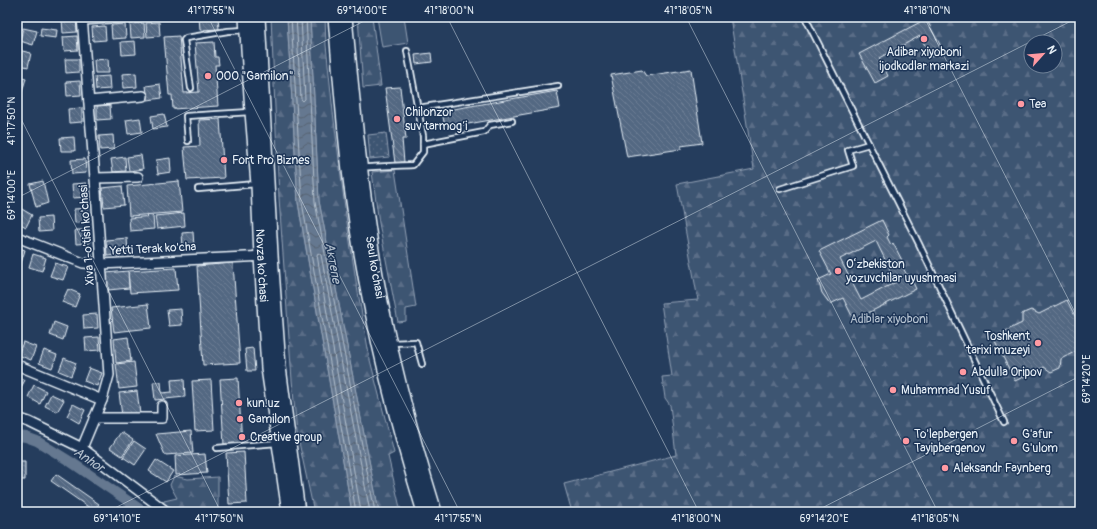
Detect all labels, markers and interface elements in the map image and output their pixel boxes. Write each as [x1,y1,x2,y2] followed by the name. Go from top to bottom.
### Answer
[188,5,235,17] text: 41°17'55"N
[337,5,387,17] text: 69°14'00"E
[424,5,474,17] text: 41°18'00"N
[664,5,712,17] text: 41°18'05"N
[904,5,951,17] text: 41°18'10"N
[919,34,929,44] marker: Adibar xiyoboni ijodkodlar markazi
[1023,34,1063,74] north arrow
[1044,43,1059,56] text: N
[879,45,969,74] place label: Adibar xiyoboni ijodkodlar markazi
[216,69,294,84] place label: ООО "Gamilon"
[203,71,213,81] marker: ООО "Gamilon"
[6,97,18,145] text: 41°17'50"N
[1029,97,1047,112] place label: Tea
[1016,99,1026,109] marker: Tea
[405,105,467,134] place label: Chilonzor suv tarmog‘i
[392,114,402,124] marker: Chilonzor suv tarmog‘i
[232,153,310,168] place label: Fort Pro Biznes
[219,155,229,165] marker: Fort Pro Biznes
[6,170,18,220] text: 69°14'00"E
[76,184,98,286] street label: Xiva 1-o'tish ko'chasi
[252,229,271,302] street label: Novza ko'chasi
[362,235,388,300] street label: Seul ko'chasi
[108,239,197,259] street label: Yetti Terak ko'cha
[322,241,345,286] water label: Актепе
[845,257,957,286] place label: Oʻzbekiston yozuvchilar uyushmasi
[833,266,843,276] marker: Oʻzbekiston yozuvchilar uyushmasi
[850,312,928,327] park label: Adiblar xiyoboni
[965,329,1030,358] place label: Toshkent tarixi muzeyi
[1033,338,1043,348] marker: Toshkent tarixi muzeyi
[1081,355,1093,403] text: 69°14'20"E
[971,365,1042,380] place label: Abdulla Oripov
[958,367,968,377] marker: Abdulla Oripov
[901,383,991,398] place label: Muhammad Yusuf
[888,385,898,395] marker: Muhammad Yusuf
[247,396,280,411] place label: kun.uz
[234,398,244,408] marker: kun.uz
[248,412,291,427] place label: Gamilon
[235,414,245,424] marker: Gamilon
[914,427,985,456] place label: To'lepbergen Tayipbergenov
[1022,427,1058,456] place label: G'afur G'ulom
[250,430,322,445] place label: Creative group
[237,432,247,442] marker: Creative group
[901,436,911,446] marker: To'lepbergen Tayipbergenov
[1009,436,1019,446] marker: G'afur G'ulom
[71,444,109,477] water label: Anhor
[953,461,1051,476] place label: Aleksandr Faynberg
[940,463,950,473] marker: Aleksandr Faynberg
[93,513,141,525] text: 69°14'10"E
[195,513,243,525] text: 41°17'50"N
[435,513,482,525] text: 41°17'55"N
[671,513,721,525] text: 41°18'00"N
[800,513,848,525] text: 69°14'20"E
[911,513,959,525] text: 41°18'05"N

